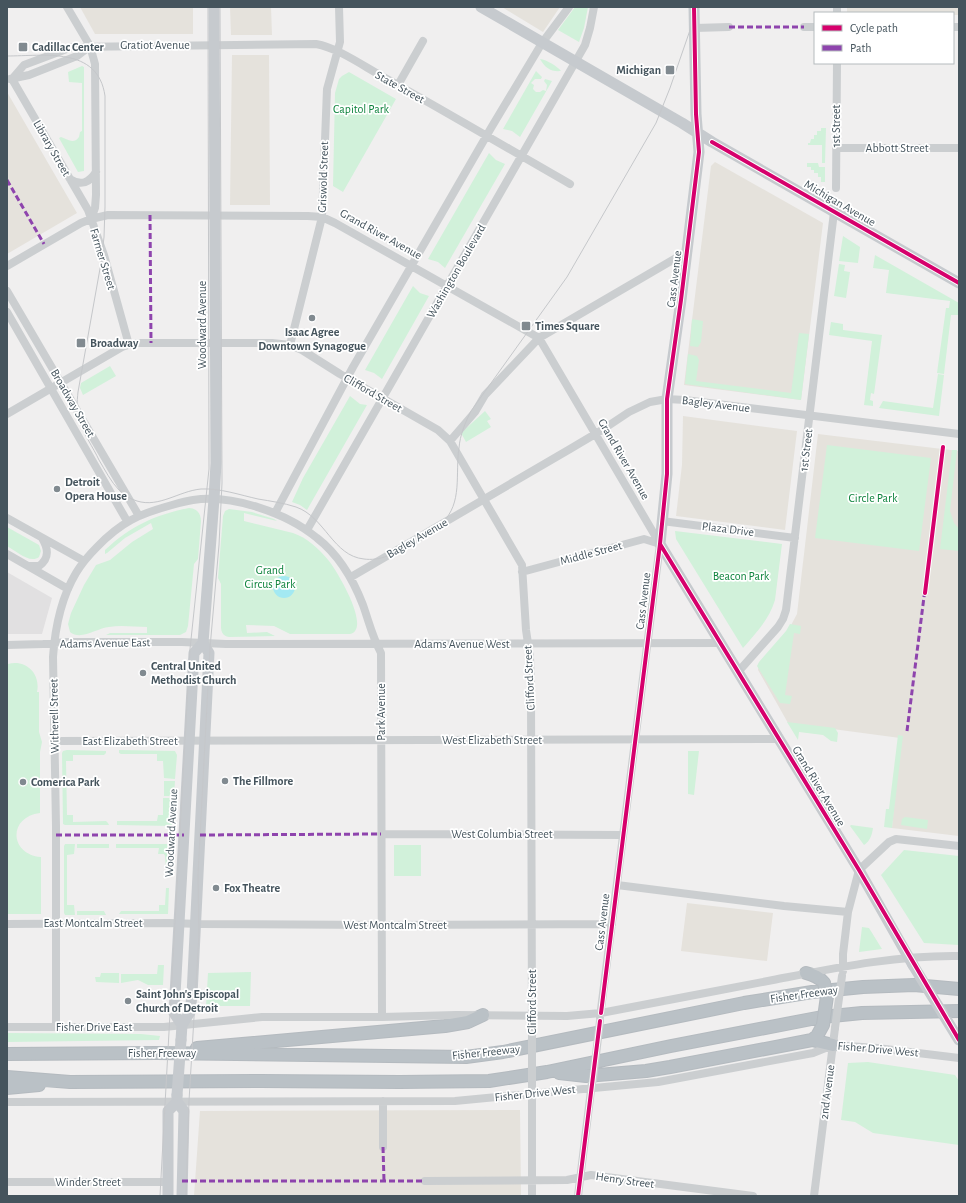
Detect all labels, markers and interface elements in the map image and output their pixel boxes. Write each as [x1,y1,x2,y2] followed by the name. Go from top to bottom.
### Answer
[814,12,954,64] legend
[850,22,898,35] text: Cycle path
[120,39,190,51] street label: Gratiot Avenue
[17,41,29,53] marker: Cadillac Center
[32,41,105,53] place label: Cadillac Center
[850,42,872,54] text: Path
[616,64,661,76] place label: Michigan
[664,64,676,76] marker: Michigan
[373,69,427,106] street label: State Street
[333,103,390,115] park label: Capitol Park
[830,105,842,147] street label: 1st Street
[30,118,73,179] street label: Library Street
[316,141,330,213] street label: Griswold Street
[865,142,929,154] street label: Abbott Street
[802,178,878,228] street label: Michigan Avenue
[338,207,424,261] street label: Grand River Avenue
[424,222,488,320] street label: Washington Boulevard
[88,227,118,291] street label: Farmer Street
[665,250,683,308] street label: Cass Avenue
[196,281,208,369] street label: Woodward Avenue
[307,313,317,323] marker: Isaac Agree Downtown Synagogue
[520,320,532,332] marker: Times Square
[535,320,600,332] place label: Times Square
[258,326,366,353] place label: Isaac Agree Downtown Synagogue
[75,337,87,349] marker: Broadway
[90,337,139,350] place label: Broadway
[48,367,97,440] street label: Broadway Street
[342,371,404,415] street label: Clifford Street
[681,394,751,415] street label: Bagley Avenue
[596,416,652,502] street label: Grand River Avenue
[797,428,815,472] street label: 1st Street
[65,476,127,502] place label: Detroit Opera House
[52,484,62,494] marker: Detroit Opera House
[849,492,898,504] park label: Circle Park
[384,516,450,561] street label: Bagley Avenue
[701,520,755,538] street label: Plaza Drive
[559,539,623,567] street label: Middle Street
[245,564,296,590] park label: Grand Circus Park
[713,570,770,582] park label: Beacon Park
[634,572,652,630] street label: Cass Avenue
[60,636,151,650] street label: Adams Avenue East
[414,638,510,650] street label: Adams Avenue West
[521,645,537,711] street label: Clifford Street
[151,660,236,686] place label: Central United Methodist Church
[138,668,148,678] marker: Central United Methodist Church
[47,678,61,753] street label: Witherell Street
[375,683,387,741] street label: Park Avenue
[442,734,542,746] street label: West Elizabeth Street
[82,735,178,747] street label: East Elizabeth Street
[790,744,848,828] street label: Grand River Avenue
[233,775,294,787] place label: The Fillmore
[31,776,100,788] place label: Comerica Park
[220,776,230,786] marker: The Fillmore
[18,777,28,787] marker: Comerica Park
[163,788,179,878] street label: Woodward Avenue
[451,828,553,840] street label: West Columbia Street
[224,882,280,894] place label: Fox Theatre
[211,883,221,893] marker: Fox Theatre
[593,893,611,951] street label: Cass Avenue
[43,917,143,929] street label: East Montcalm Street
[343,919,447,931] street label: West Montcalm Street
[526,969,538,1035] street label: Clifford Street
[769,983,839,1006] street label: Fisher Freeway
[136,988,239,1014] place label: Saint John's Episcopal Church of Detroit
[123,996,133,1006] marker: Saint John's Episcopal Church of Detroit
[56,1021,132,1033] street label: Fisher Drive East
[837,1039,919,1059] street label: Fisher Drive West
[451,1042,521,1063] street label: Fisher Freeway
[128,1047,196,1060] street label: Fisher Freeway
[818,1064,836,1120] street label: 2nd Avenue
[494,1083,576,1103] street label: Fisher Drive West
[595,1170,655,1191] street label: Henry Street
[55,1176,121,1188] street label: Winder Street

